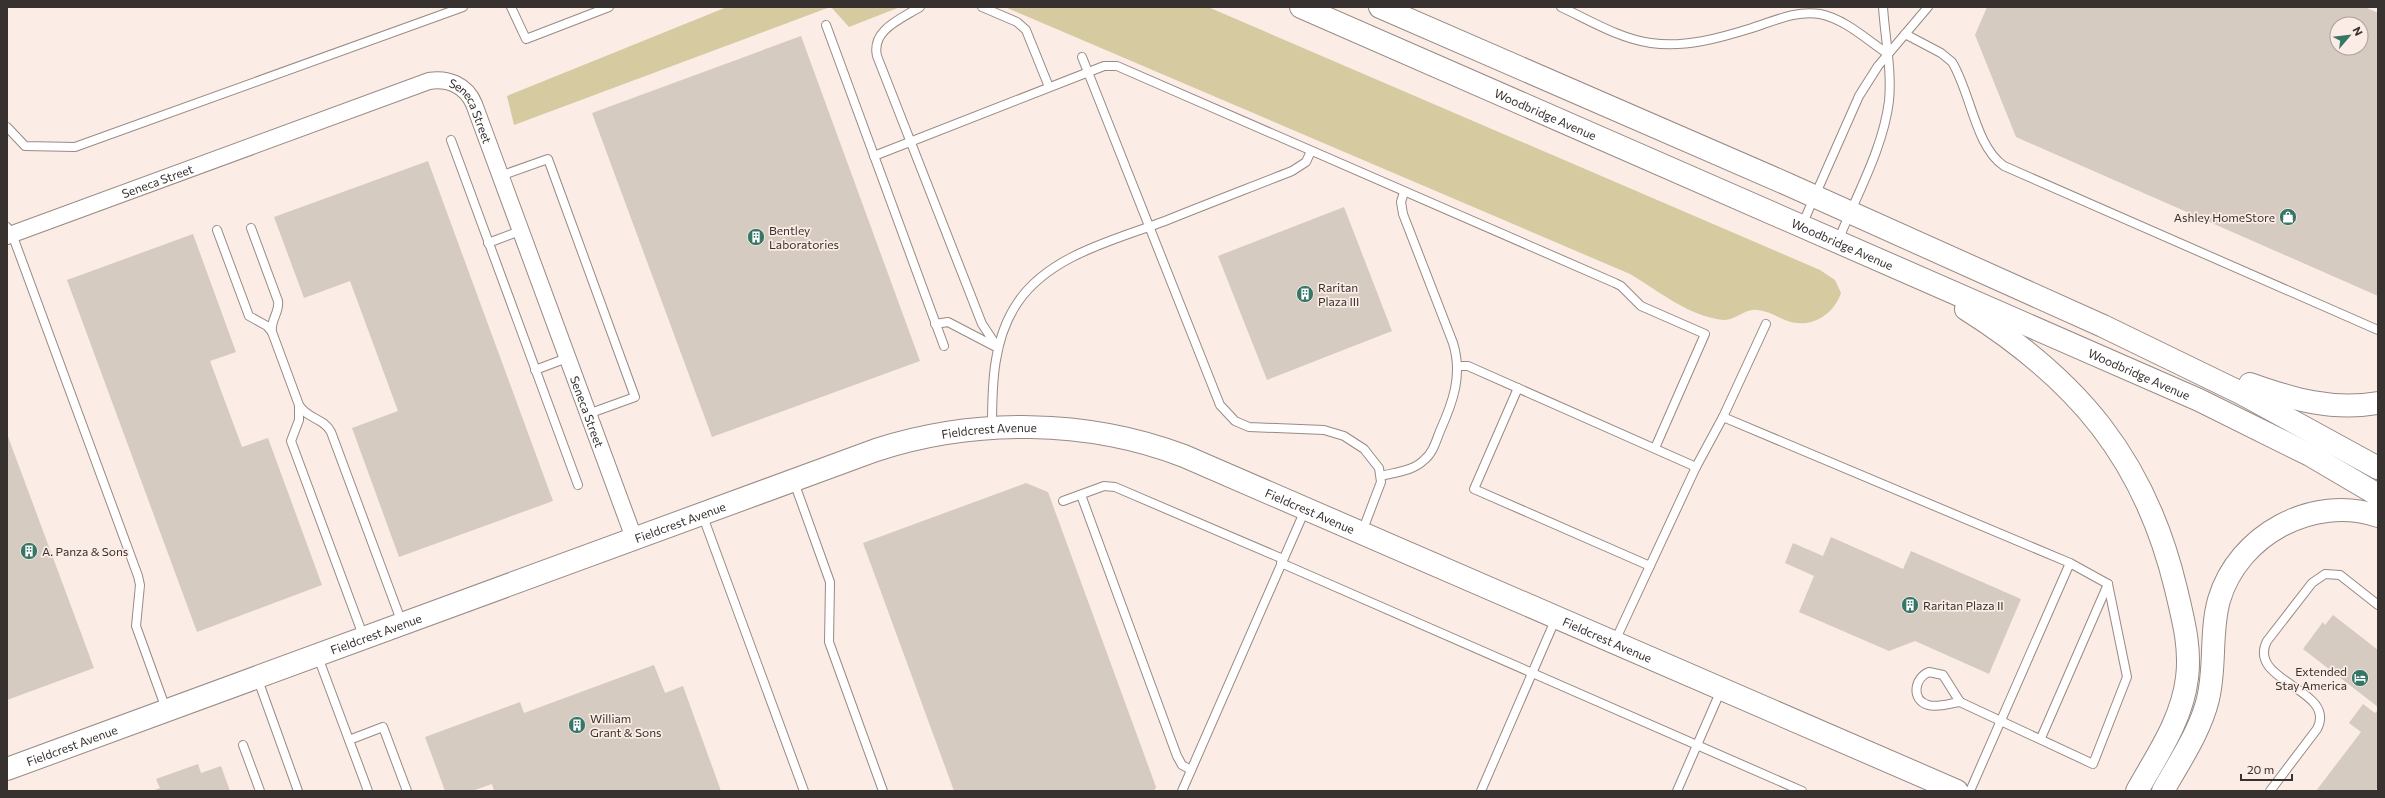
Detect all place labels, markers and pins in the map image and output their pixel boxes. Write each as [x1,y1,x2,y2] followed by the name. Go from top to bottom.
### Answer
[2278,207,2298,227] shop icon: Ashley HomeStore
[2174,210,2275,224] place label: Ashley HomeStore
[769,223,839,251] place label: Bentley Laboratories
[746,227,766,247] building icon: Bentley Laboratories
[1318,280,1359,308] place label: Raritan Plaza III
[1295,284,1315,304] building icon: Raritan Plaza III
[19,541,39,561] building icon: A. Panza & Sons
[42,544,128,558] place label: A. Panza & Sons
[1900,595,1920,615] building icon: Raritan Plaza II
[1923,598,2004,612] place label: Raritan Plaza II
[2275,664,2347,692] place label: Extended Stay America
[2350,668,2370,688] hotel icon: Extended Stay America
[590,711,662,739] place label: William Grant & Sons
[567,715,587,735] building icon: William Grant & Sons

